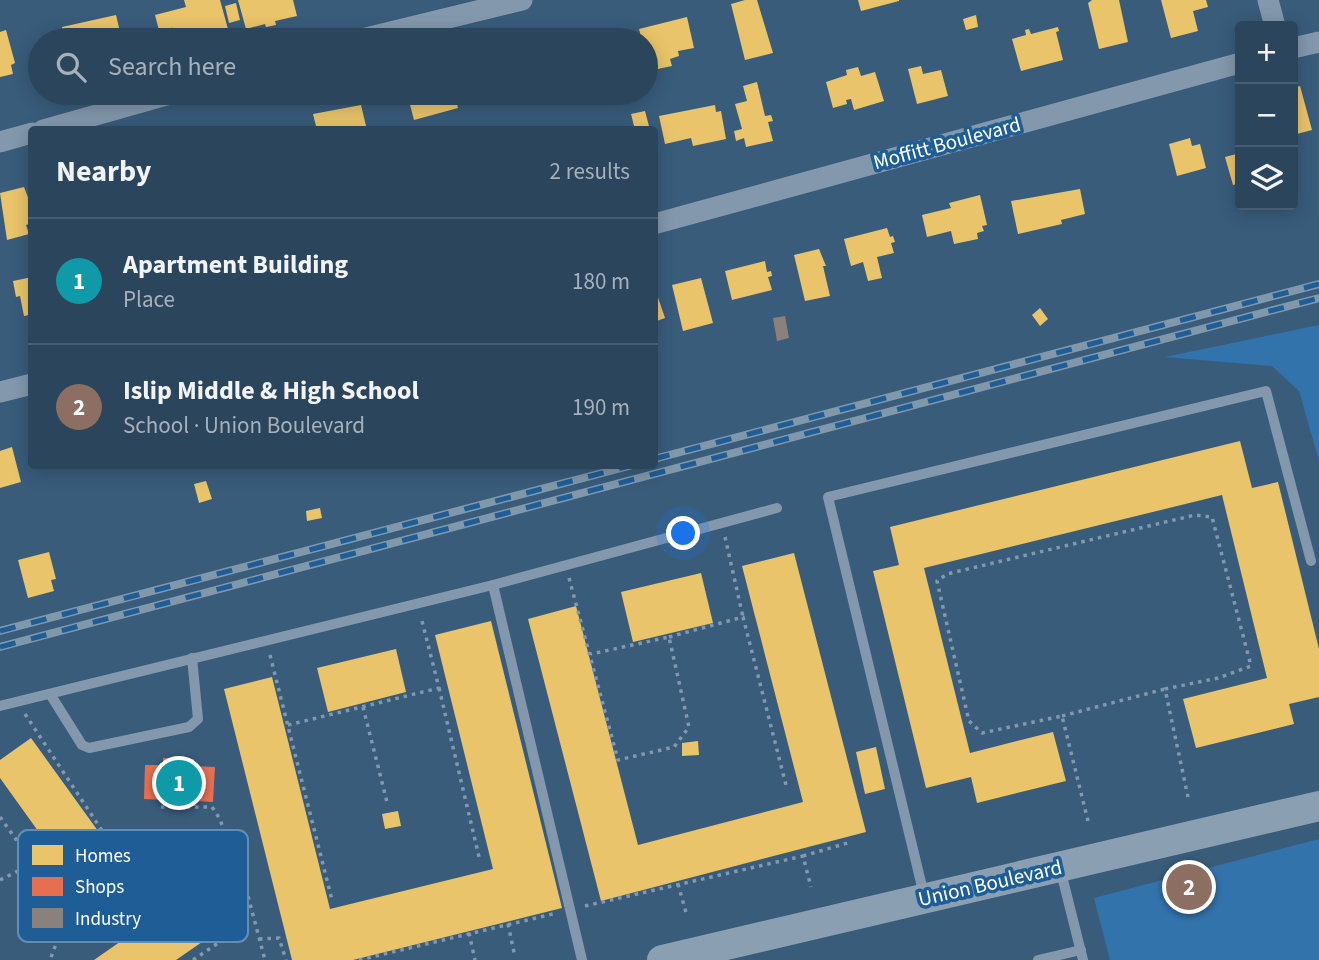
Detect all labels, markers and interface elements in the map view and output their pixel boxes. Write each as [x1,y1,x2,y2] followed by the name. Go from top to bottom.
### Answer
[1235,21,1298,210] map controls
[1235,21,1298,84] button: +
[28,28,658,105] search box
[52,48,90,86] icon: search
[108,48,236,85] text: Search here
[1235,84,1298,147] button: −
[870,109,1024,177] street label: Moffitt Boulevard
[1235,147,1298,210] button: layers
[56,150,151,193] text: Nearby
[550,155,630,188] text: 2 results
[123,246,348,283] text: Apartment Building
[73,265,85,298] text: 1
[572,265,630,298] text: 180 m
[123,283,175,316] text: Place
[123,372,419,409] text: Islip Middle & High School
[73,391,85,424] text: 2
[572,391,630,424] text: 190 m
[123,409,365,442] text: School · Union Boulevard
[666,516,700,550] your location
[156,757,202,809] pin: 1
[18,830,248,942] legend
[75,843,131,870] text: Homes
[915,852,1065,914] street label: Union Boulevard
[1166,861,1212,913] pin: 2
[75,874,124,901] text: Shops
[75,906,141,933] text: Industry

